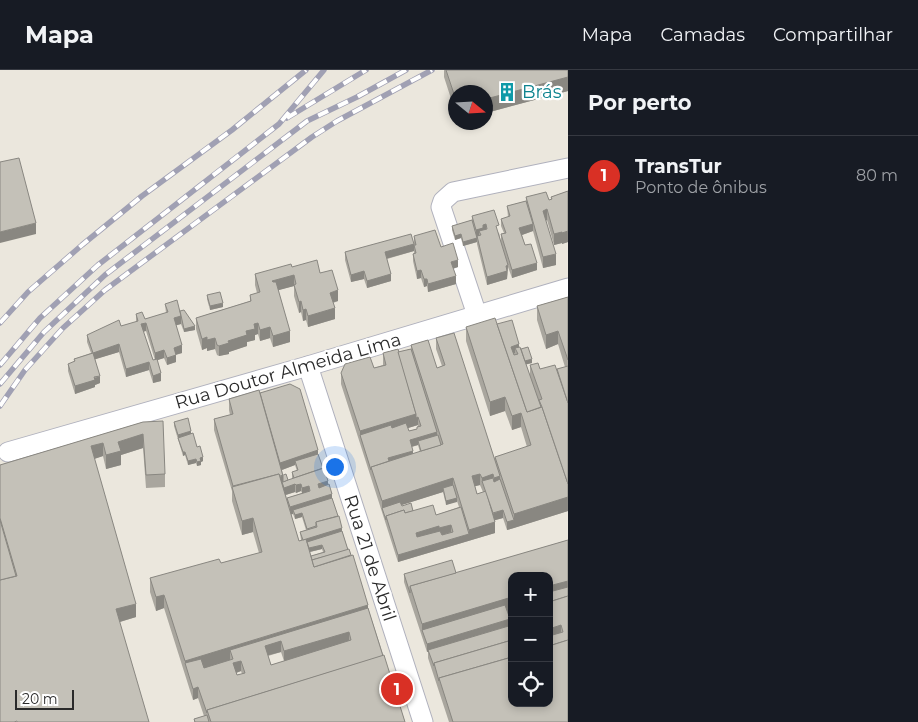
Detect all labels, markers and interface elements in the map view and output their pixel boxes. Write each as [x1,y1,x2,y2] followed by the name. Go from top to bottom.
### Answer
[25,20,94,49] text: Mapa
[582,24,632,46] text: Mapa
[660,24,745,46] text: Camadas
[773,24,893,46] text: Compartilhar
[496,81,518,103] building icon: Brás
[522,81,562,103] place label: Brás
[448,85,493,130] north arrow
[588,90,692,115] text: Por perto
[635,155,722,178] text: TransTur
[601,166,607,185] text: 1
[856,166,898,185] text: 80 m
[635,178,767,197] text: Ponto de ônibus
[172,328,404,414] street label: Rua Doutor Almeida Lima
[322,454,348,480] your location
[339,492,401,624] street label: Rua 21 de Abril
[508,572,553,707] map controls
[508,572,553,617] button: +
[508,617,553,662] button: −
[508,662,553,707] button: locate
[381,670,413,708] pin: 1
[15,687,74,710] scale bar
[22,690,58,708] text: 20 m

